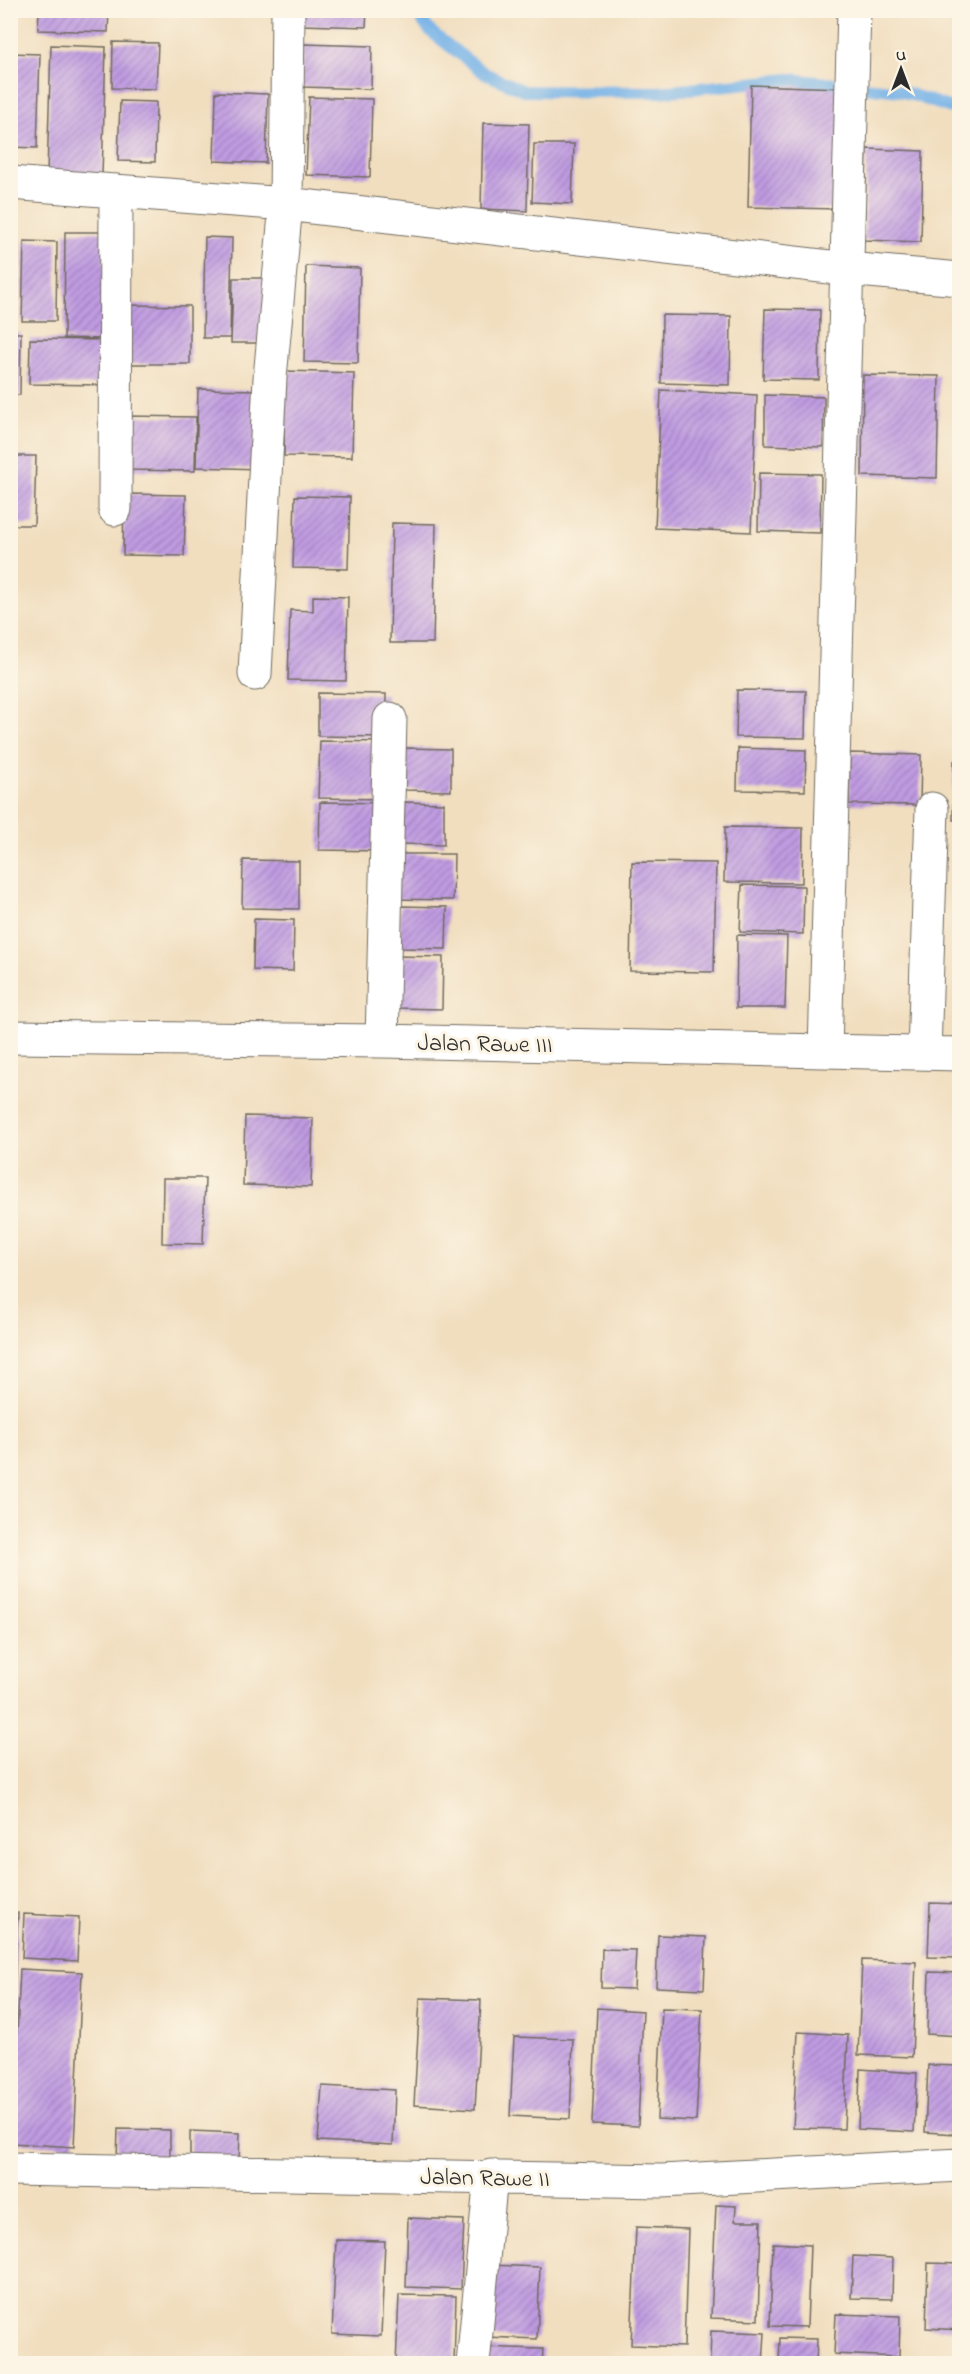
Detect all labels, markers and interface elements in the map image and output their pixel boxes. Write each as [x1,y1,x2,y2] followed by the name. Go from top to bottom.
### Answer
[871,39,931,99] north arrow
[896,44,906,68] text: U
[417,1027,553,1064] street label: Jalan Rawe III
[420,2161,550,2198] street label: Jalan Rawe II

